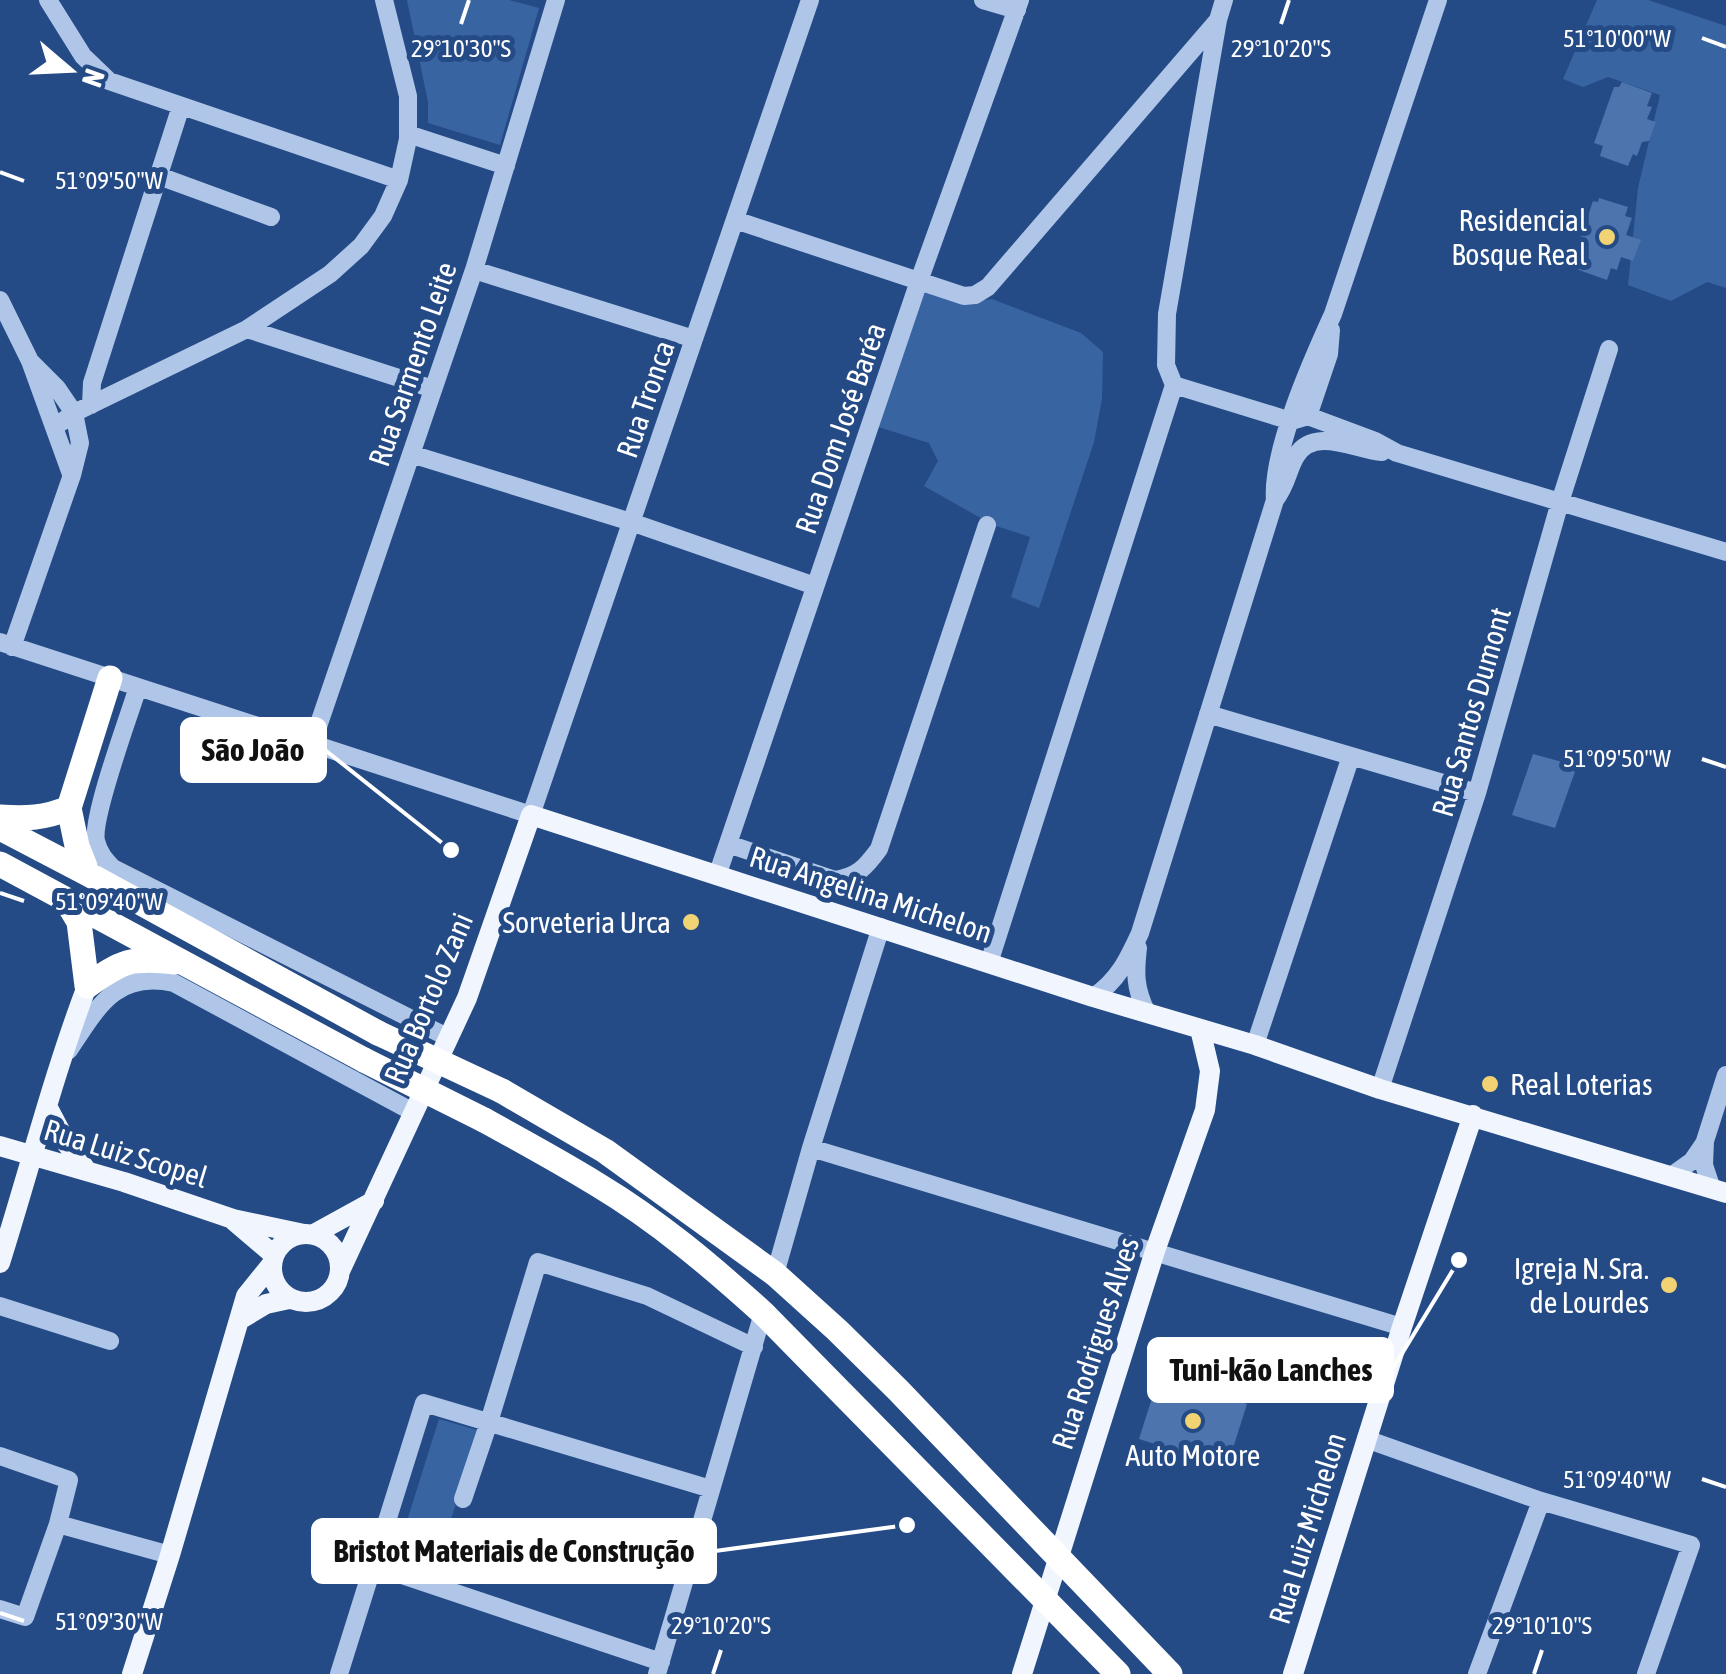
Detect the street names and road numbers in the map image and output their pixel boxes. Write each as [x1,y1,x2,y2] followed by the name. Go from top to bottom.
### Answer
[361,258,463,470] street label: Rua Sarmento Leite
[788,318,892,538] street label: Rua Dom José Baréa
[609,336,681,462] street label: Rua Tronca
[1425,604,1517,820] street label: Rua Santos Dumont
[746,839,996,949] street label: Rua Angelina Michelon
[377,908,479,1088] street label: Rua Bortolo Zani
[40,1112,212,1194] street label: Rua Luiz Scopel
[1045,1233,1145,1453] street label: Rua Rodrigues Alves
[1262,1428,1352,1628] street label: Rua Luiz Michelon

